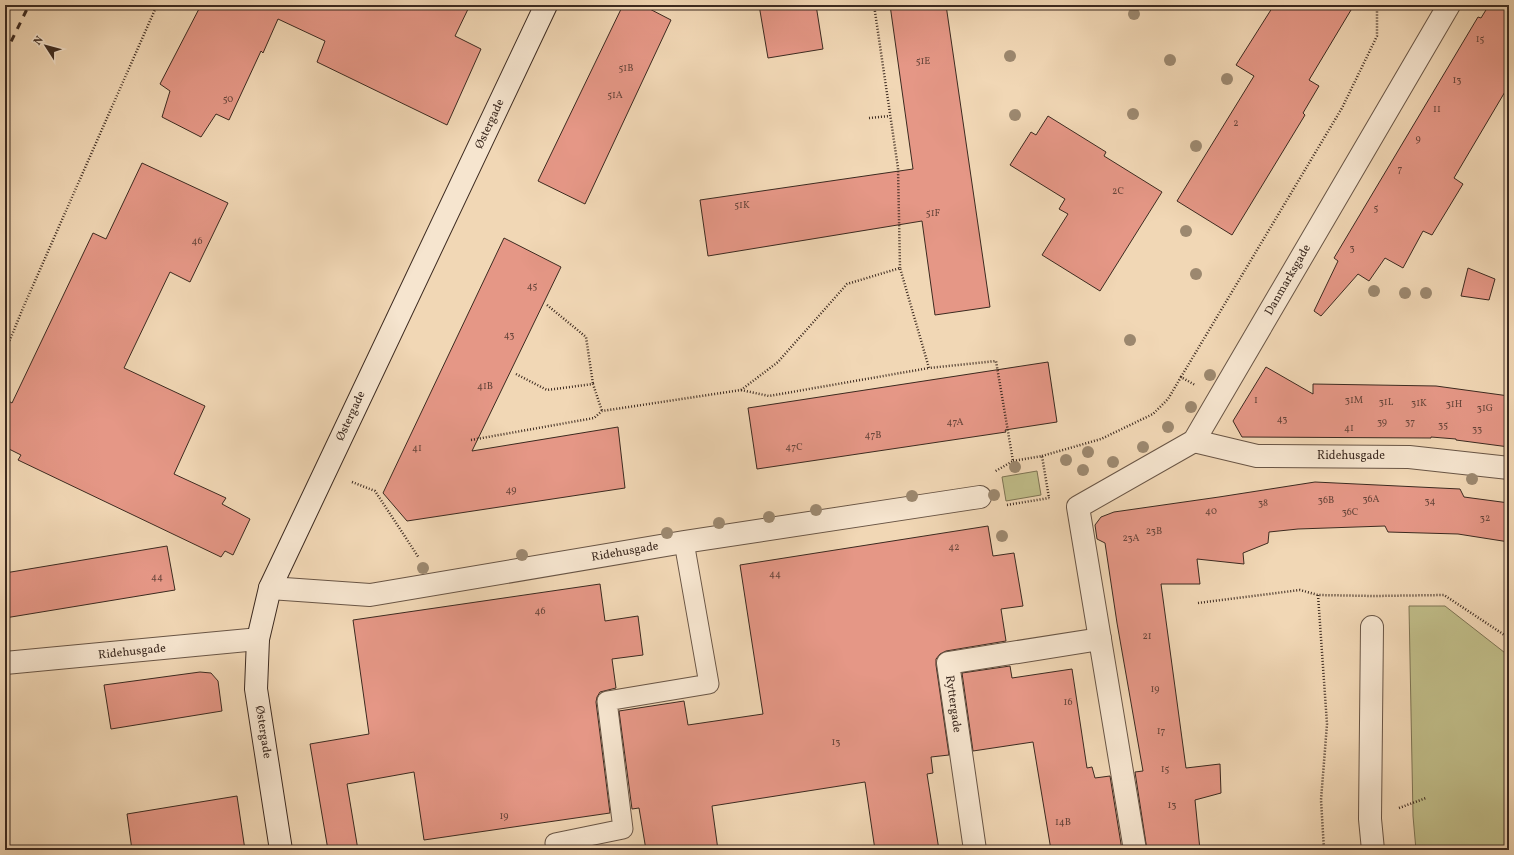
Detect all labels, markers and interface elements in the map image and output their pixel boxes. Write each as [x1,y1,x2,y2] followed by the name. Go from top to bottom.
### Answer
[26,26,66,66] north arrow
[1476,32,1485,46] house number: 15
[31,33,48,49] text: N
[916,54,930,68] house number: 51E
[619,61,633,75] house number: 51B
[1452,73,1462,87] house number: 13
[607,88,623,102] house number: 51A
[223,92,233,106] house number: 50
[471,96,509,152] street label: Østergade
[1433,102,1441,116] house number: 11
[1233,116,1239,130] house number: 2
[1415,132,1421,146] house number: 9
[1398,162,1403,176] house number: 7
[1112,184,1124,198] house number: 2C
[734,198,750,212] house number: 51K
[1374,201,1379,215] house number: 5
[926,206,941,220] house number: 51F
[192,234,202,248] house number: 46
[1261,241,1315,319] street label: Danmarksgade
[1349,241,1355,255] house number: 3
[527,279,537,293] house number: 45
[504,328,514,342] house number: 43
[477,379,493,393] house number: 41B
[332,388,370,444] street label: Østergade
[1254,393,1258,407] house number: 1
[1345,393,1363,407] house number: 31M
[1379,395,1394,409] house number: 31L
[1411,396,1427,410] house number: 31K
[1446,397,1462,411] house number: 31H
[1477,401,1493,415] house number: 31G
[1277,412,1287,426] house number: 43
[947,415,963,429] house number: 47A
[1377,415,1387,429] house number: 39
[1405,415,1415,429] house number: 37
[1438,418,1448,432] house number: 35
[1344,421,1354,435] house number: 41
[1472,422,1482,436] house number: 33
[864,428,882,442] house number: 47B
[785,440,803,454] house number: 47C
[412,441,422,455] house number: 41
[1317,448,1385,464] street label: Ridehusgade
[506,483,516,497] house number: 49
[1362,492,1380,506] house number: 36A
[1318,493,1334,507] house number: 36B
[1424,494,1436,508] house number: 34
[1258,496,1268,510] house number: 38
[1205,504,1217,518] house number: 40
[1342,505,1359,519] house number: 36C
[1480,511,1490,525] house number: 32
[1146,524,1162,538] house number: 23B
[1122,531,1140,545] house number: 23A
[590,538,660,566] street label: Ridehusgade
[948,540,960,554] house number: 42
[769,567,781,581] house number: 44
[151,570,163,584] house number: 44
[535,604,545,618] house number: 46
[1142,629,1152,643] house number: 21
[97,640,167,664] street label: Ridehusgade
[941,674,965,734] street label: Ryttergade
[1150,682,1160,696] house number: 19
[1064,695,1072,709] house number: 16
[251,704,275,760] street label: Østergade
[1157,724,1166,738] house number: 17
[831,735,841,749] house number: 13
[1161,762,1170,776] house number: 15
[1167,798,1177,812] house number: 13
[499,809,509,823] house number: 19
[1055,815,1071,829] house number: 14B

